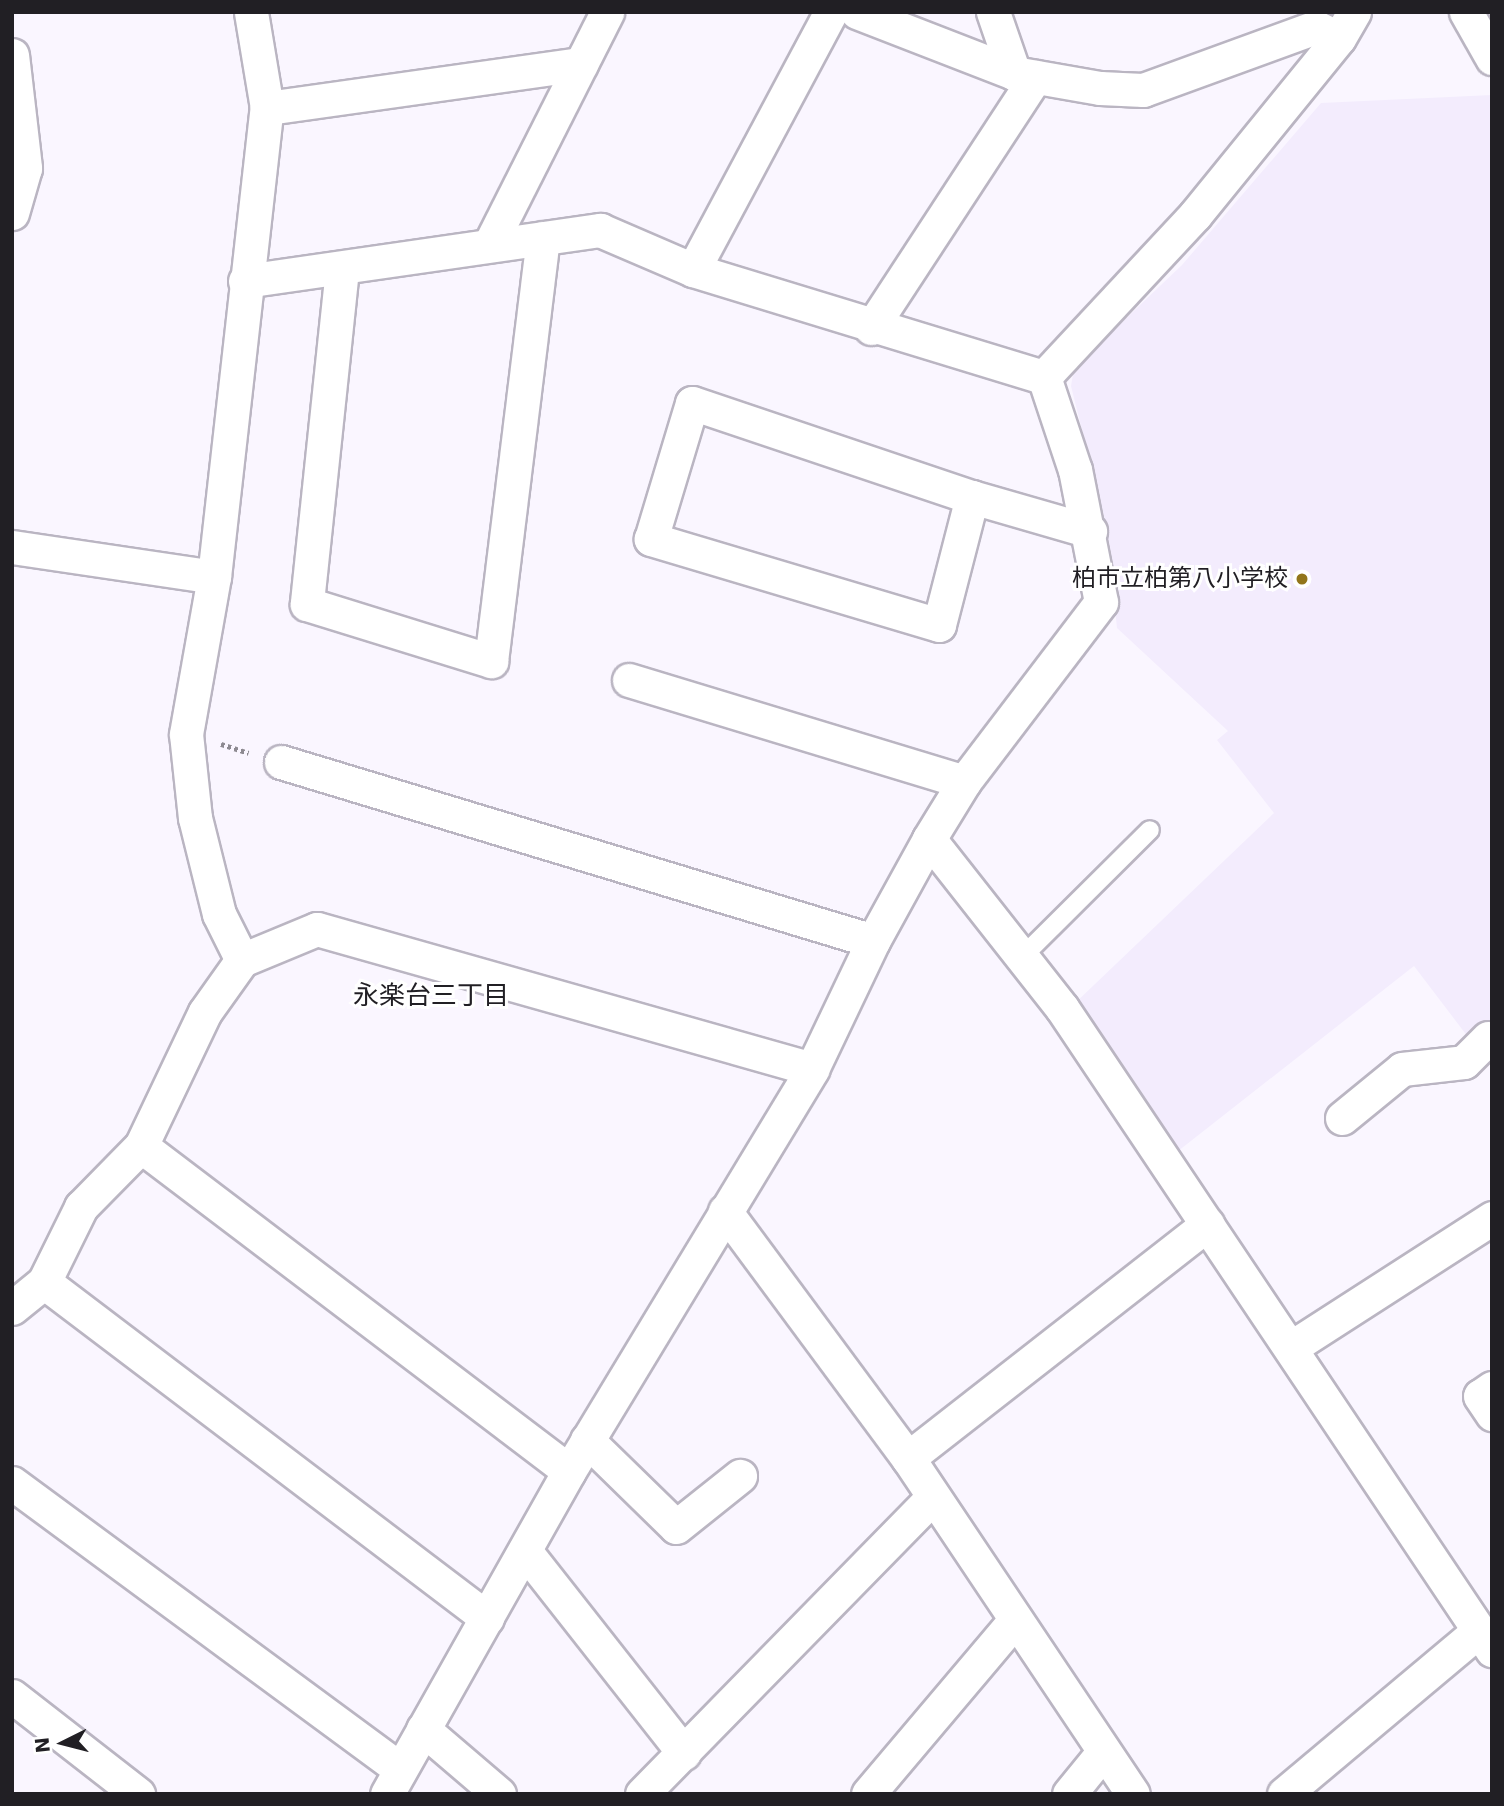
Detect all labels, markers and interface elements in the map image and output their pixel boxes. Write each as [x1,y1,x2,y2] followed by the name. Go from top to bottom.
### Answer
[1072,565,1288,593] place label: 柏市立柏第八小学校
[1294,571,1310,587] marker: 柏市立柏第八小学校
[353,980,509,1012] district label: 永楽台三丁目
[28,1708,98,1778] north arrow
[30,1736,54,1754] text: N

